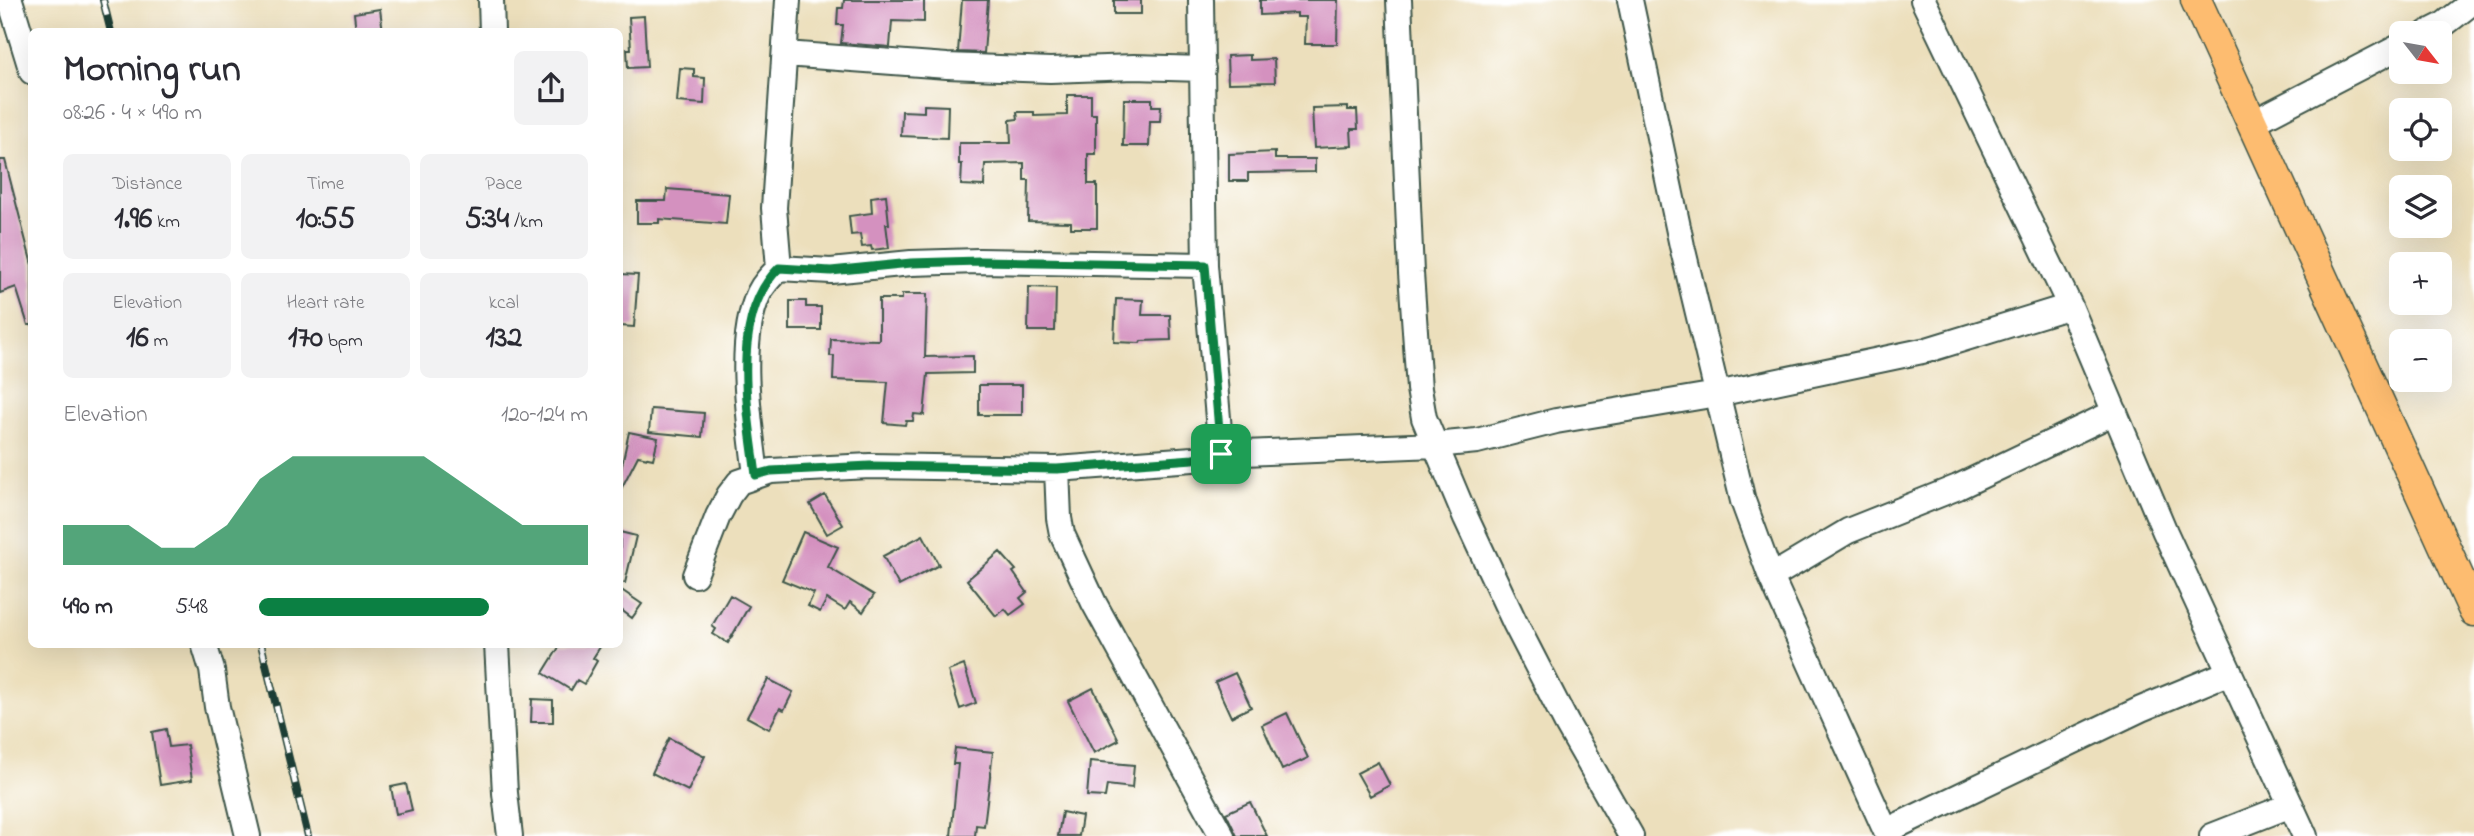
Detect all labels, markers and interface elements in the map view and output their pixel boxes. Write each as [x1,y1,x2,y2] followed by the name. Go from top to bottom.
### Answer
[2389,21,2452,84] north arrow
[2389,21,2452,392] map controls
[63,43,241,99] text: Morning run
[514,51,588,125] button: share
[63,97,202,130] text: 08:26 · 4 × 490 m
[2389,98,2452,161] button: locate
[112,171,182,198] text: Distance
[307,171,344,198] text: Time
[485,171,522,198] text: Pace
[2389,175,2452,238] button: layers
[114,198,152,242] text: 1.96
[296,198,355,242] text: 10:55
[465,198,509,242] text: 5:34
[152,209,180,236] text: km
[509,209,543,236] text: /km
[2389,252,2452,315] button: +
[112,290,182,317] text: Elevation
[287,290,364,317] text: Heart rate
[489,290,519,317] text: kcal
[126,317,149,361] text: 16
[288,317,323,361] text: 170
[485,317,522,361] text: 132
[149,328,168,355] text: m
[323,328,363,355] text: bpm
[2389,329,2452,392] button: −
[63,399,148,432] text: Elevation
[501,399,588,432] text: 120–124 m
[1191,424,1251,484] pin
[1202,435,1240,473] icon: arrive
[63,591,113,624] text: 490 m
[175,591,208,624] text: 5:48

